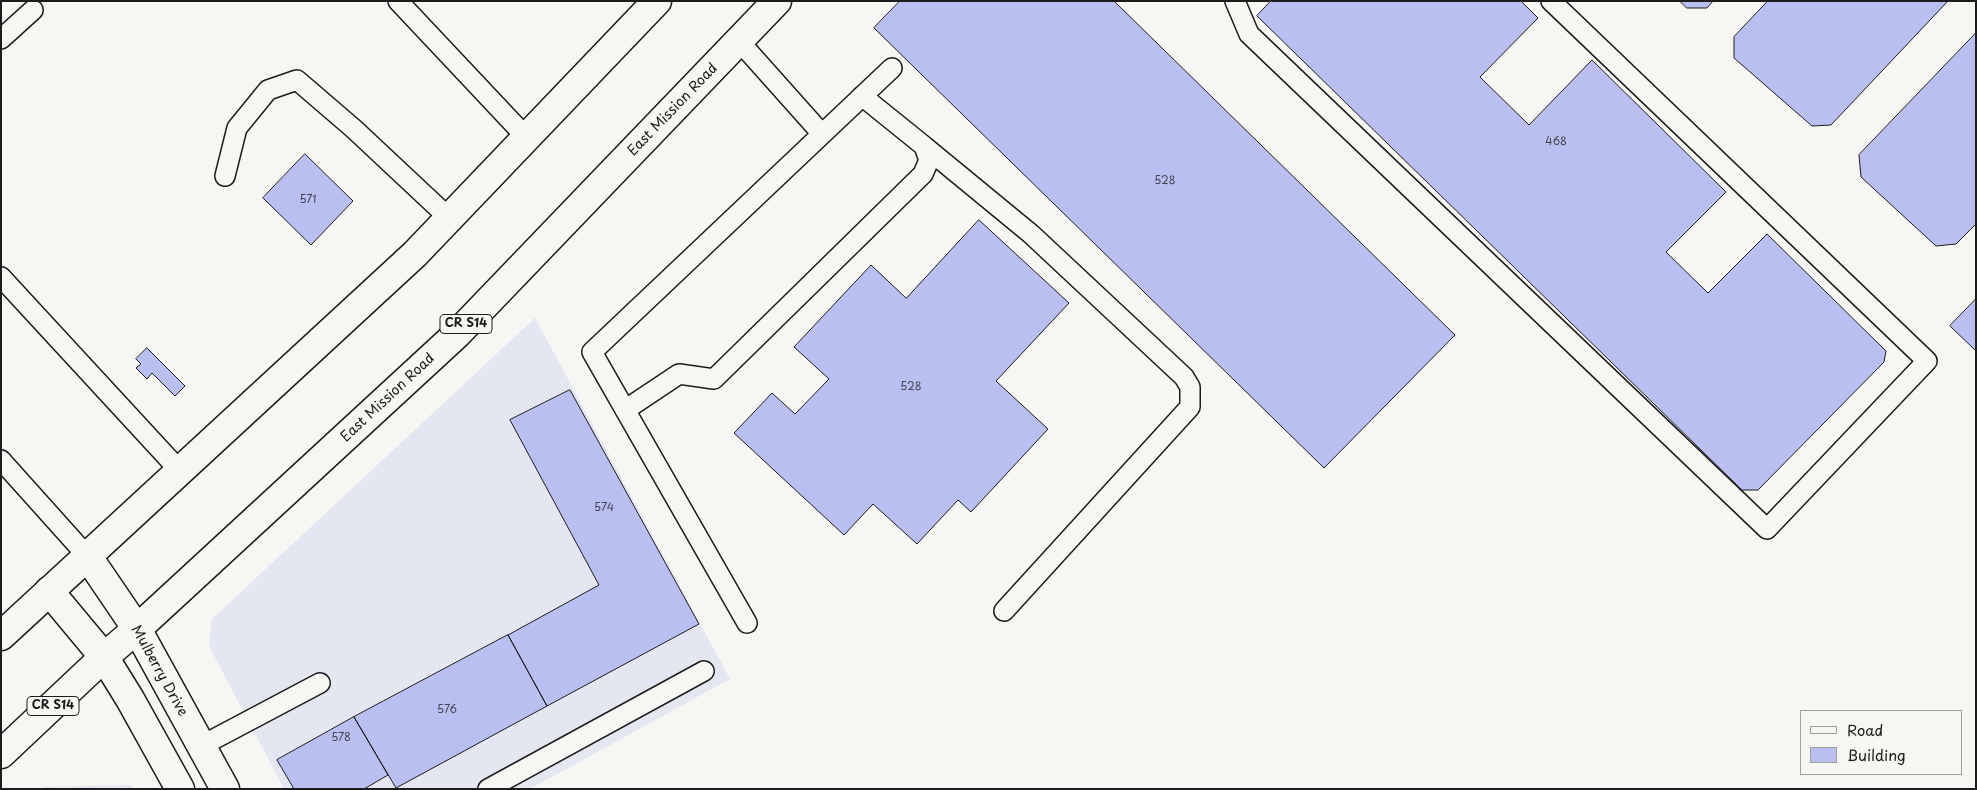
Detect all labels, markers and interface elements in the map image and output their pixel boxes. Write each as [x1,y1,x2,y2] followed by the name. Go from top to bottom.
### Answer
[625,60,721,160] street label: East Mission Road
[1545,135,1567,149] house number: 468
[1154,174,1176,188] house number: 528
[299,193,317,207] house number: 571
[440,314,492,334] road number: CR S14
[338,350,438,446] street label: East Mission Road
[900,380,922,394] house number: 528
[594,501,614,515] house number: 574
[127,623,191,719] street label: Mulberry Drive
[27,696,79,716] road number: CR S14
[437,703,457,717] house number: 576
[1800,710,1962,775] legend
[1847,718,1883,741] text: Road
[331,731,351,745] house number: 578
[1847,743,1906,766] text: Building

